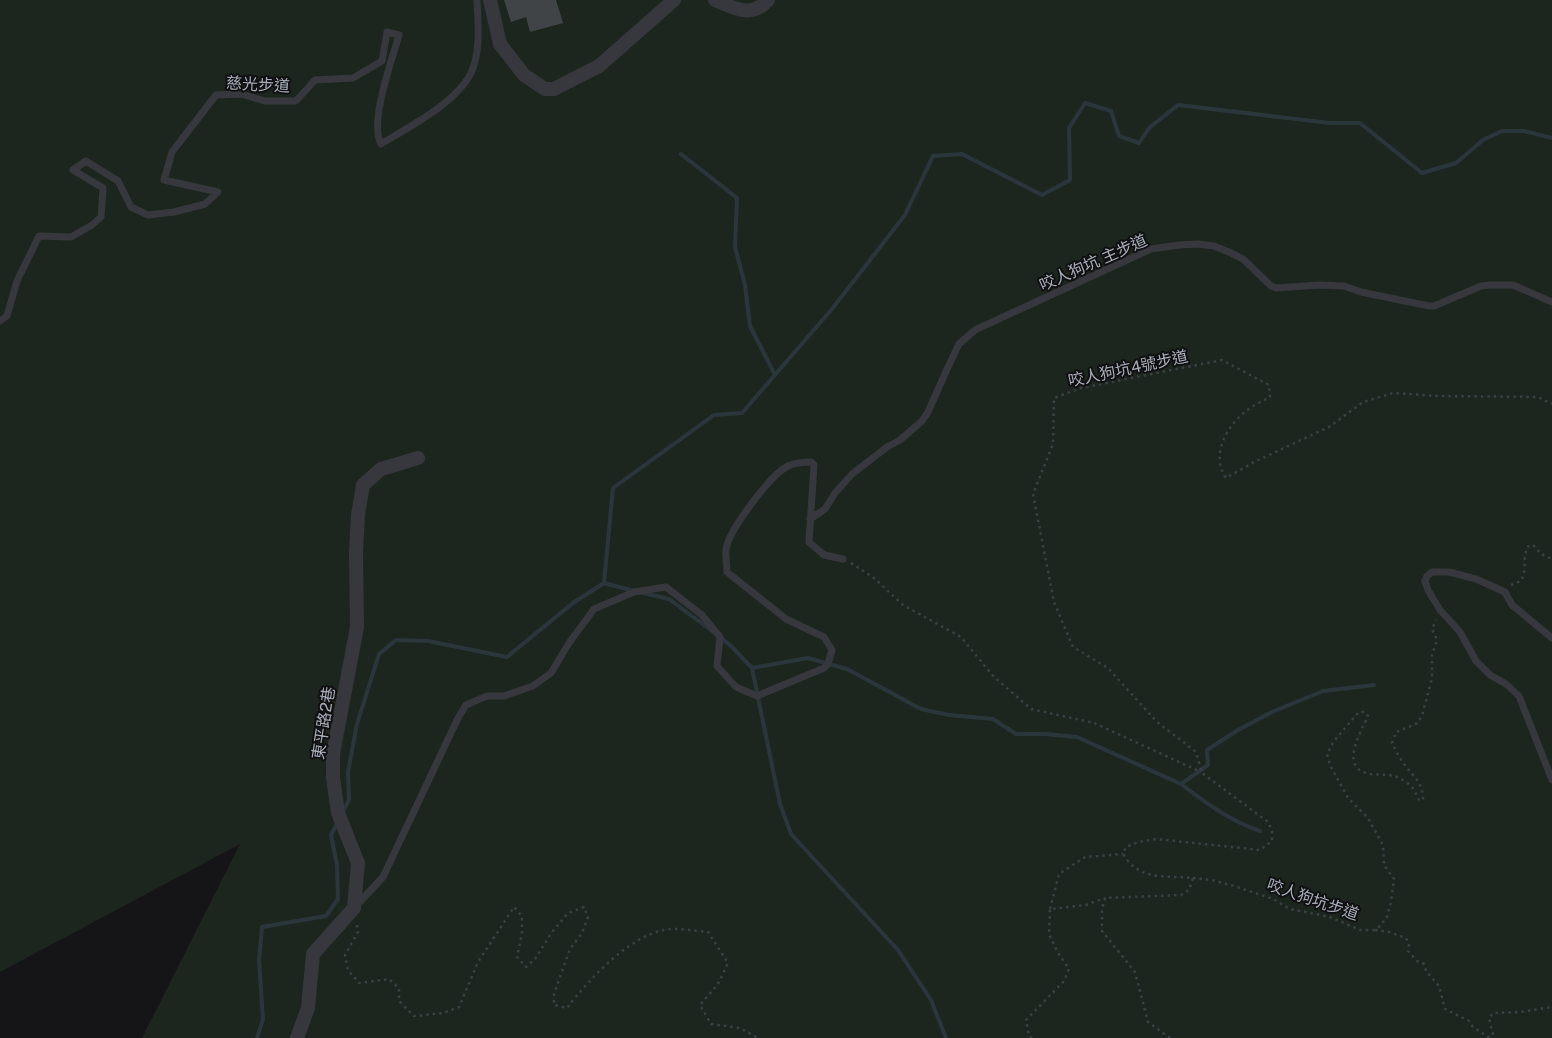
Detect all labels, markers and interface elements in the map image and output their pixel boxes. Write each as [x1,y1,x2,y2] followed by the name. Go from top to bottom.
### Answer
[226,73,290,96] street label: 慈光步道
[1036,230,1150,295] street label: 咬人狗坑 主步道
[1066,347,1190,390] street label: 咬人狗坑4號步道
[308,685,339,761] street label: 東平路2巷
[1264,875,1361,924] street label: 咬人狗坑步道

